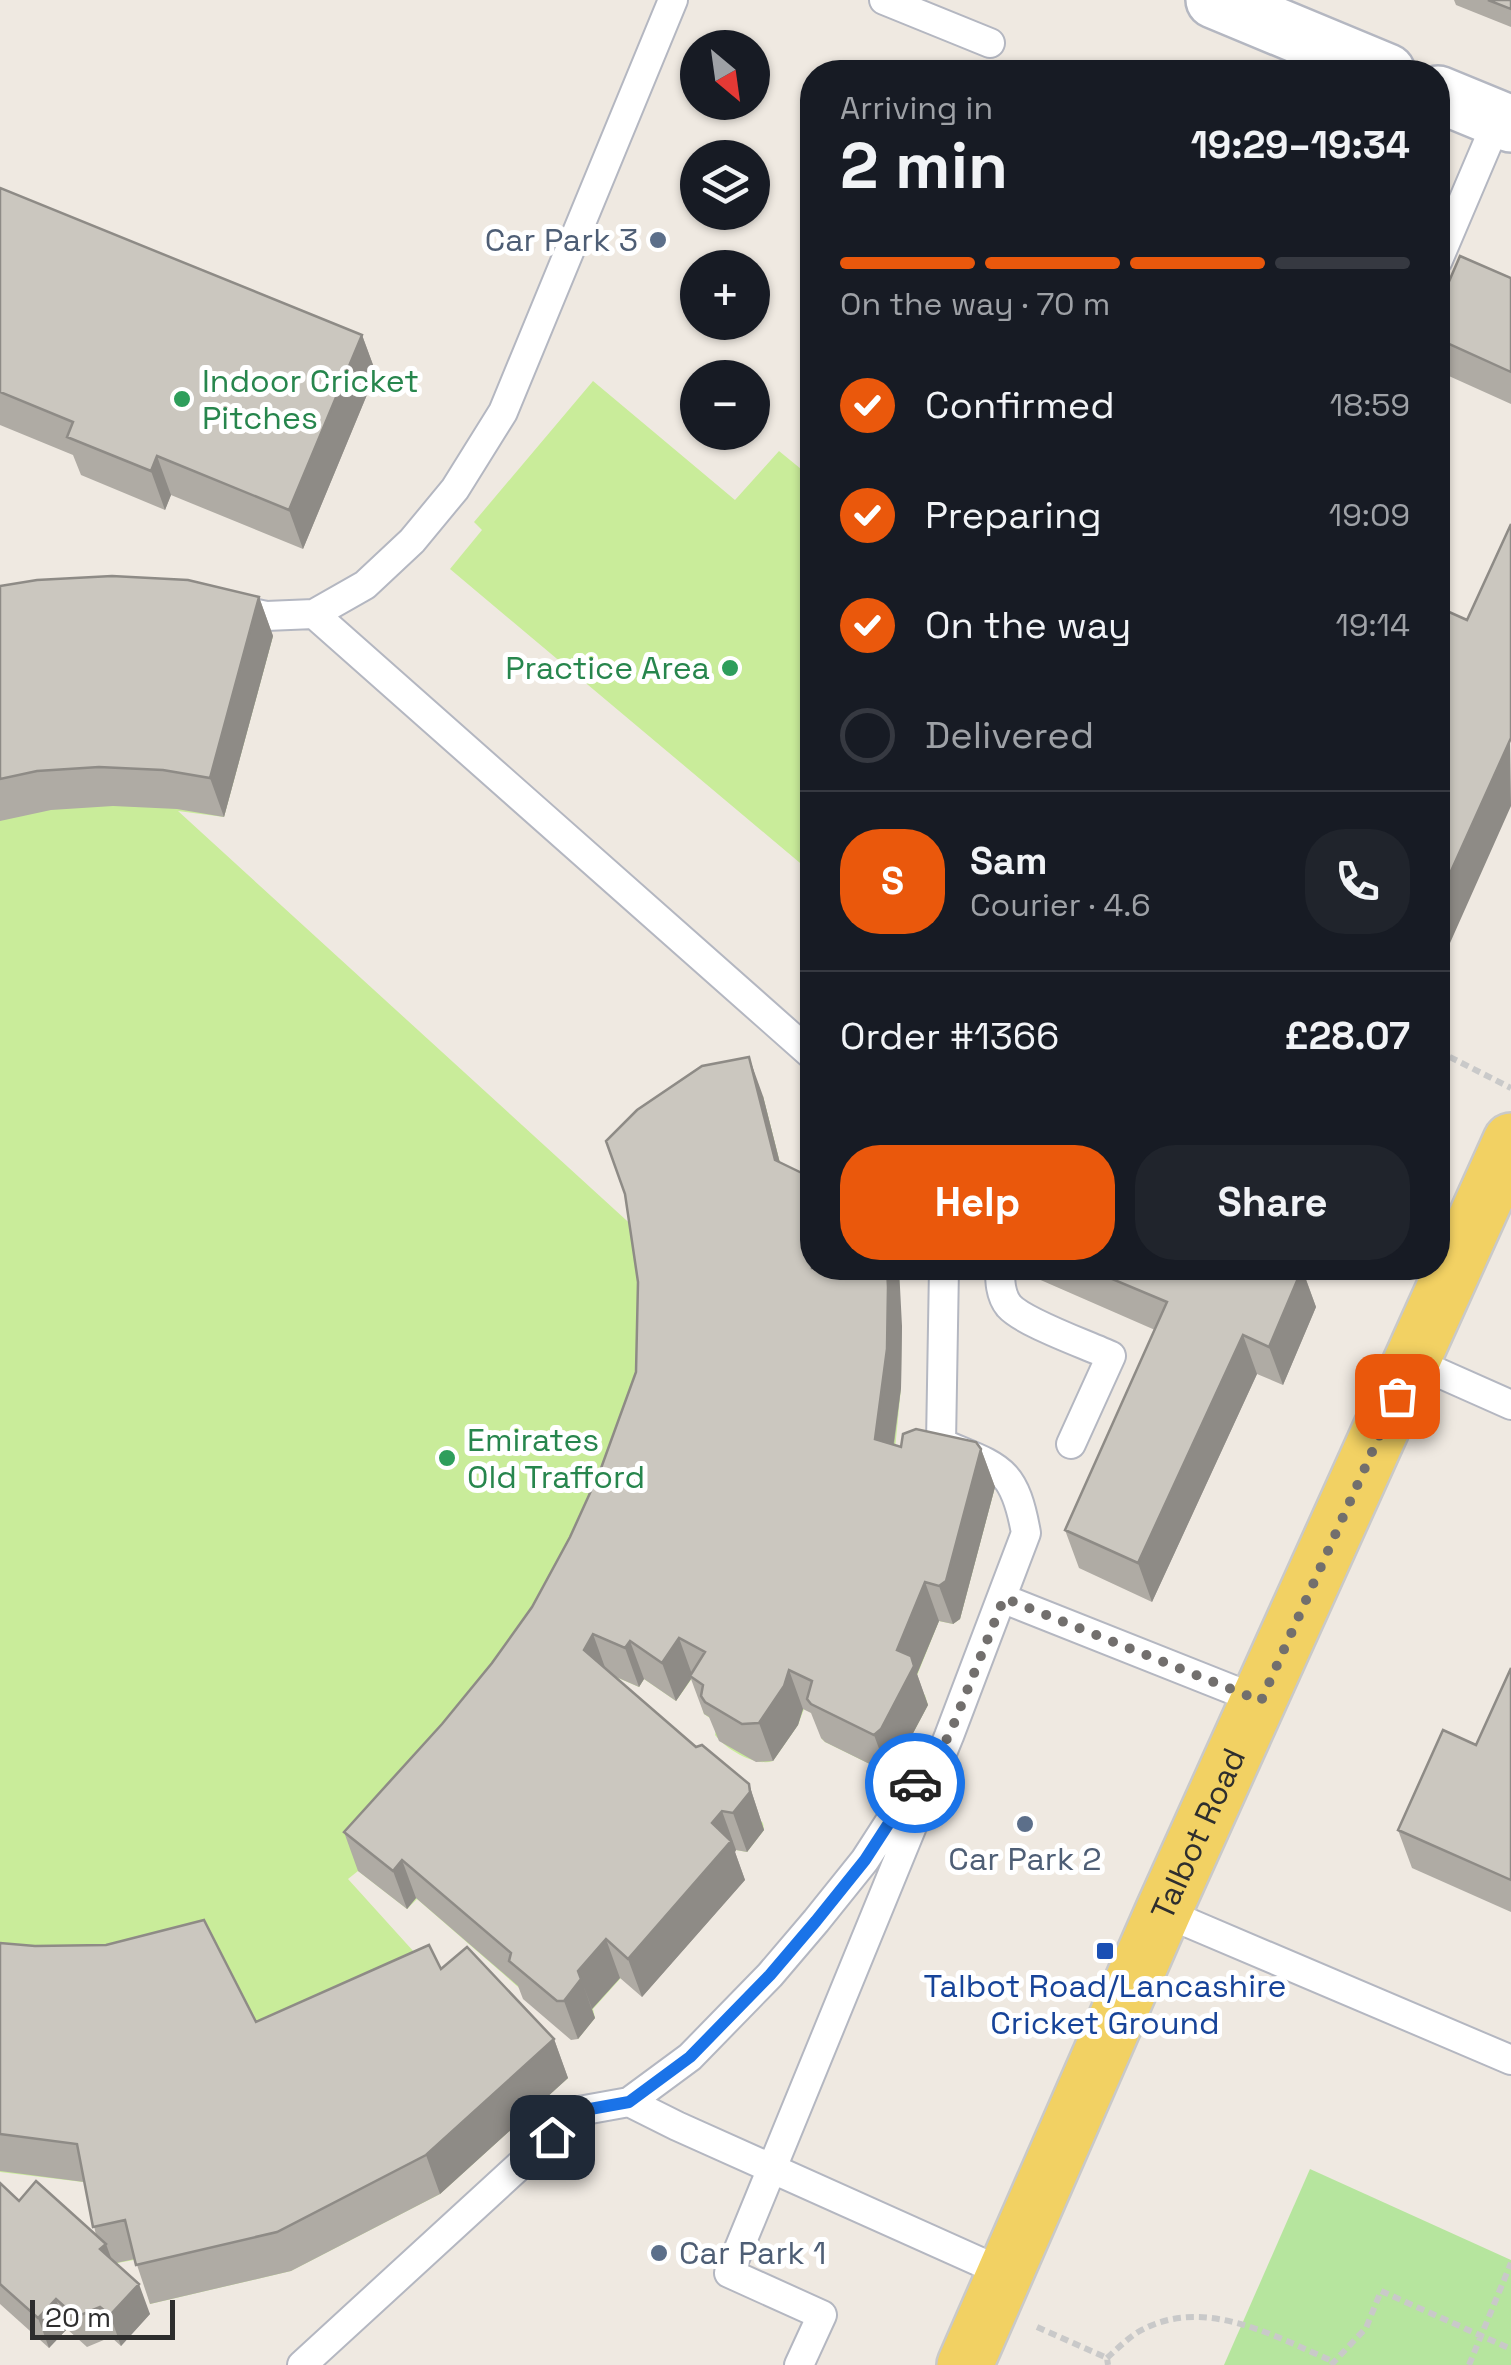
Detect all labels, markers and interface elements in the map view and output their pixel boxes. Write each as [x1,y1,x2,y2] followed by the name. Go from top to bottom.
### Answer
[680,30,770,120] north arrow
[680,30,770,450] map controls
[840,88,993,128] text: Arriving in
[1191,121,1410,169] text: 19:29–19:34
[840,124,1008,207] text: 2 min
[680,140,770,230] button: layers
[485,220,638,260] place label: Car Park 3
[647,229,669,251] marker: Car Park 3
[680,250,770,340] button: +
[840,284,1110,324] text: On the way · 70 m
[680,360,770,450] button: −
[202,361,419,438] place label: Indoor Cricket Pitches
[840,378,895,433] icon: check
[925,381,1115,429] text: Confirmed
[1330,385,1410,425] text: 18:59
[171,388,193,410] marker: Indoor Cricket Pitches
[840,488,895,543] icon: check
[925,491,1102,539] text: Preparing
[1329,495,1410,535] text: 19:09
[840,598,895,653] icon: check
[925,601,1131,649] text: On the way
[1336,605,1410,645] text: 19:14
[505,648,710,688] place label: Practice Area
[719,657,741,679] marker: Practice Area
[925,711,1094,759] text: Delivered
[1305,829,1410,934] button: phone
[970,837,1047,885] text: Sam
[881,857,904,905] text: S
[970,885,1151,925] text: Courier · 4.6
[840,1012,1059,1060] text: Order #1366
[1285,1012,1410,1060] text: £28.07
[840,1145,1115,1260] button: Help
[1135,1145,1410,1260] button: Share
[1355,1354,1440,1439] pin
[1370,1369,1425,1424] icon: bag
[467,1420,645,1497] place label: Emirates Old Trafford
[436,1447,458,1469] marker: Emirates Old Trafford
[865,1733,965,1833] courier
[1142,1742,1254,1926] street label: Talbot Road
[888,1756,943,1811] icon: car
[1014,1813,1036,1835] marker: Car Park 2
[948,1839,1102,1879] place label: Car Park 2
[1094,1940,1116,1962] marker: Talbot Road/Lancashire Cricket Ground
[924,1966,1287,2043] place label: Talbot Road/Lancashire Cricket Ground
[510,2095,595,2180] pin
[525,2110,580,2165] icon: home
[679,2233,826,2273] place label: Car Park 1
[648,2242,670,2264] marker: Car Park 1
[30,2295,175,2340] scale bar
[45,2299,111,2335] text: 20 m

